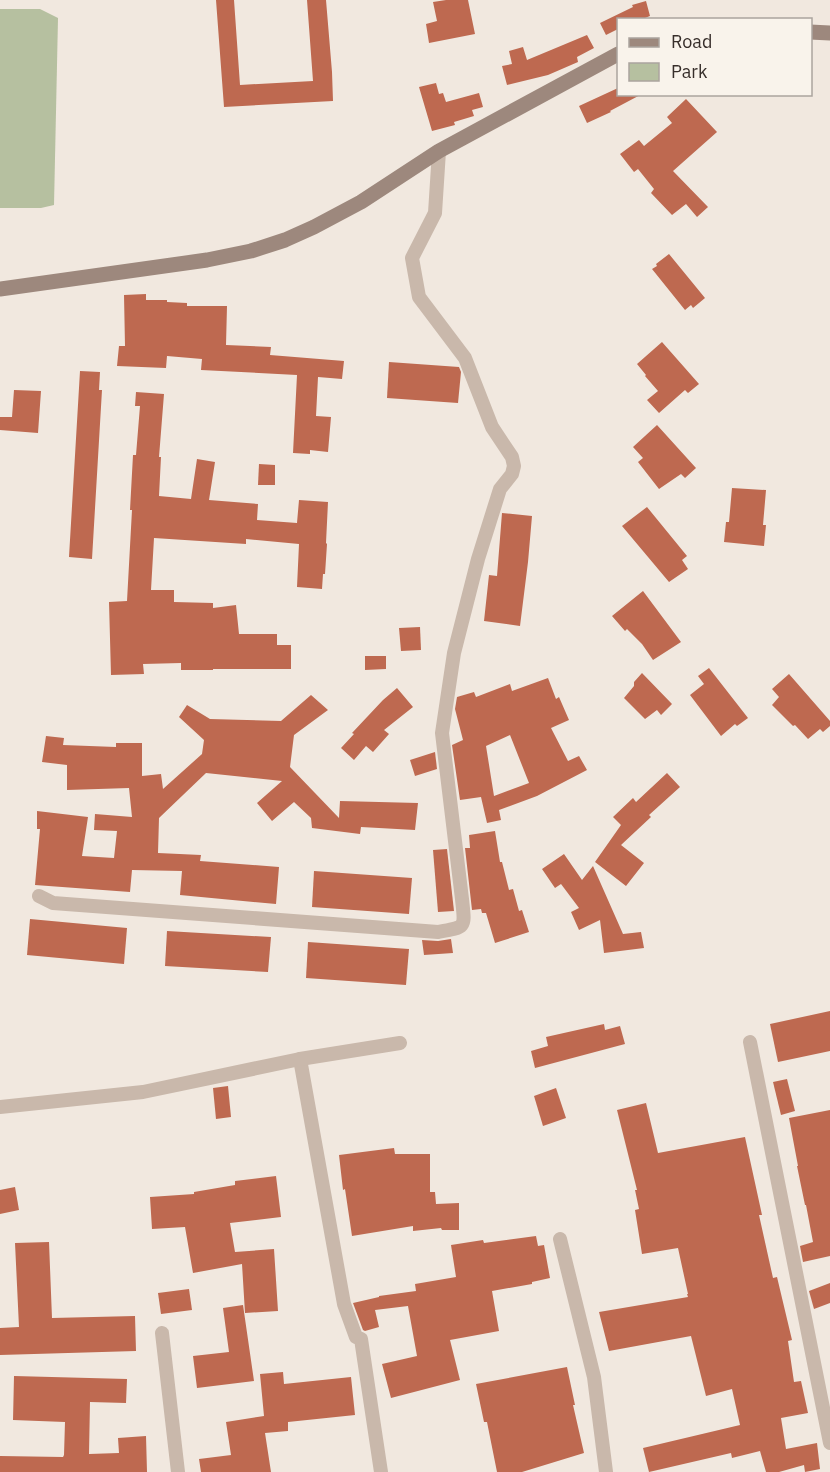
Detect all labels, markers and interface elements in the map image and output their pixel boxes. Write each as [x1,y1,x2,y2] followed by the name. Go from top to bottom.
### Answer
[617,18,812,96] legend
[671,30,712,53] text: Road
[671,60,708,83] text: Park

